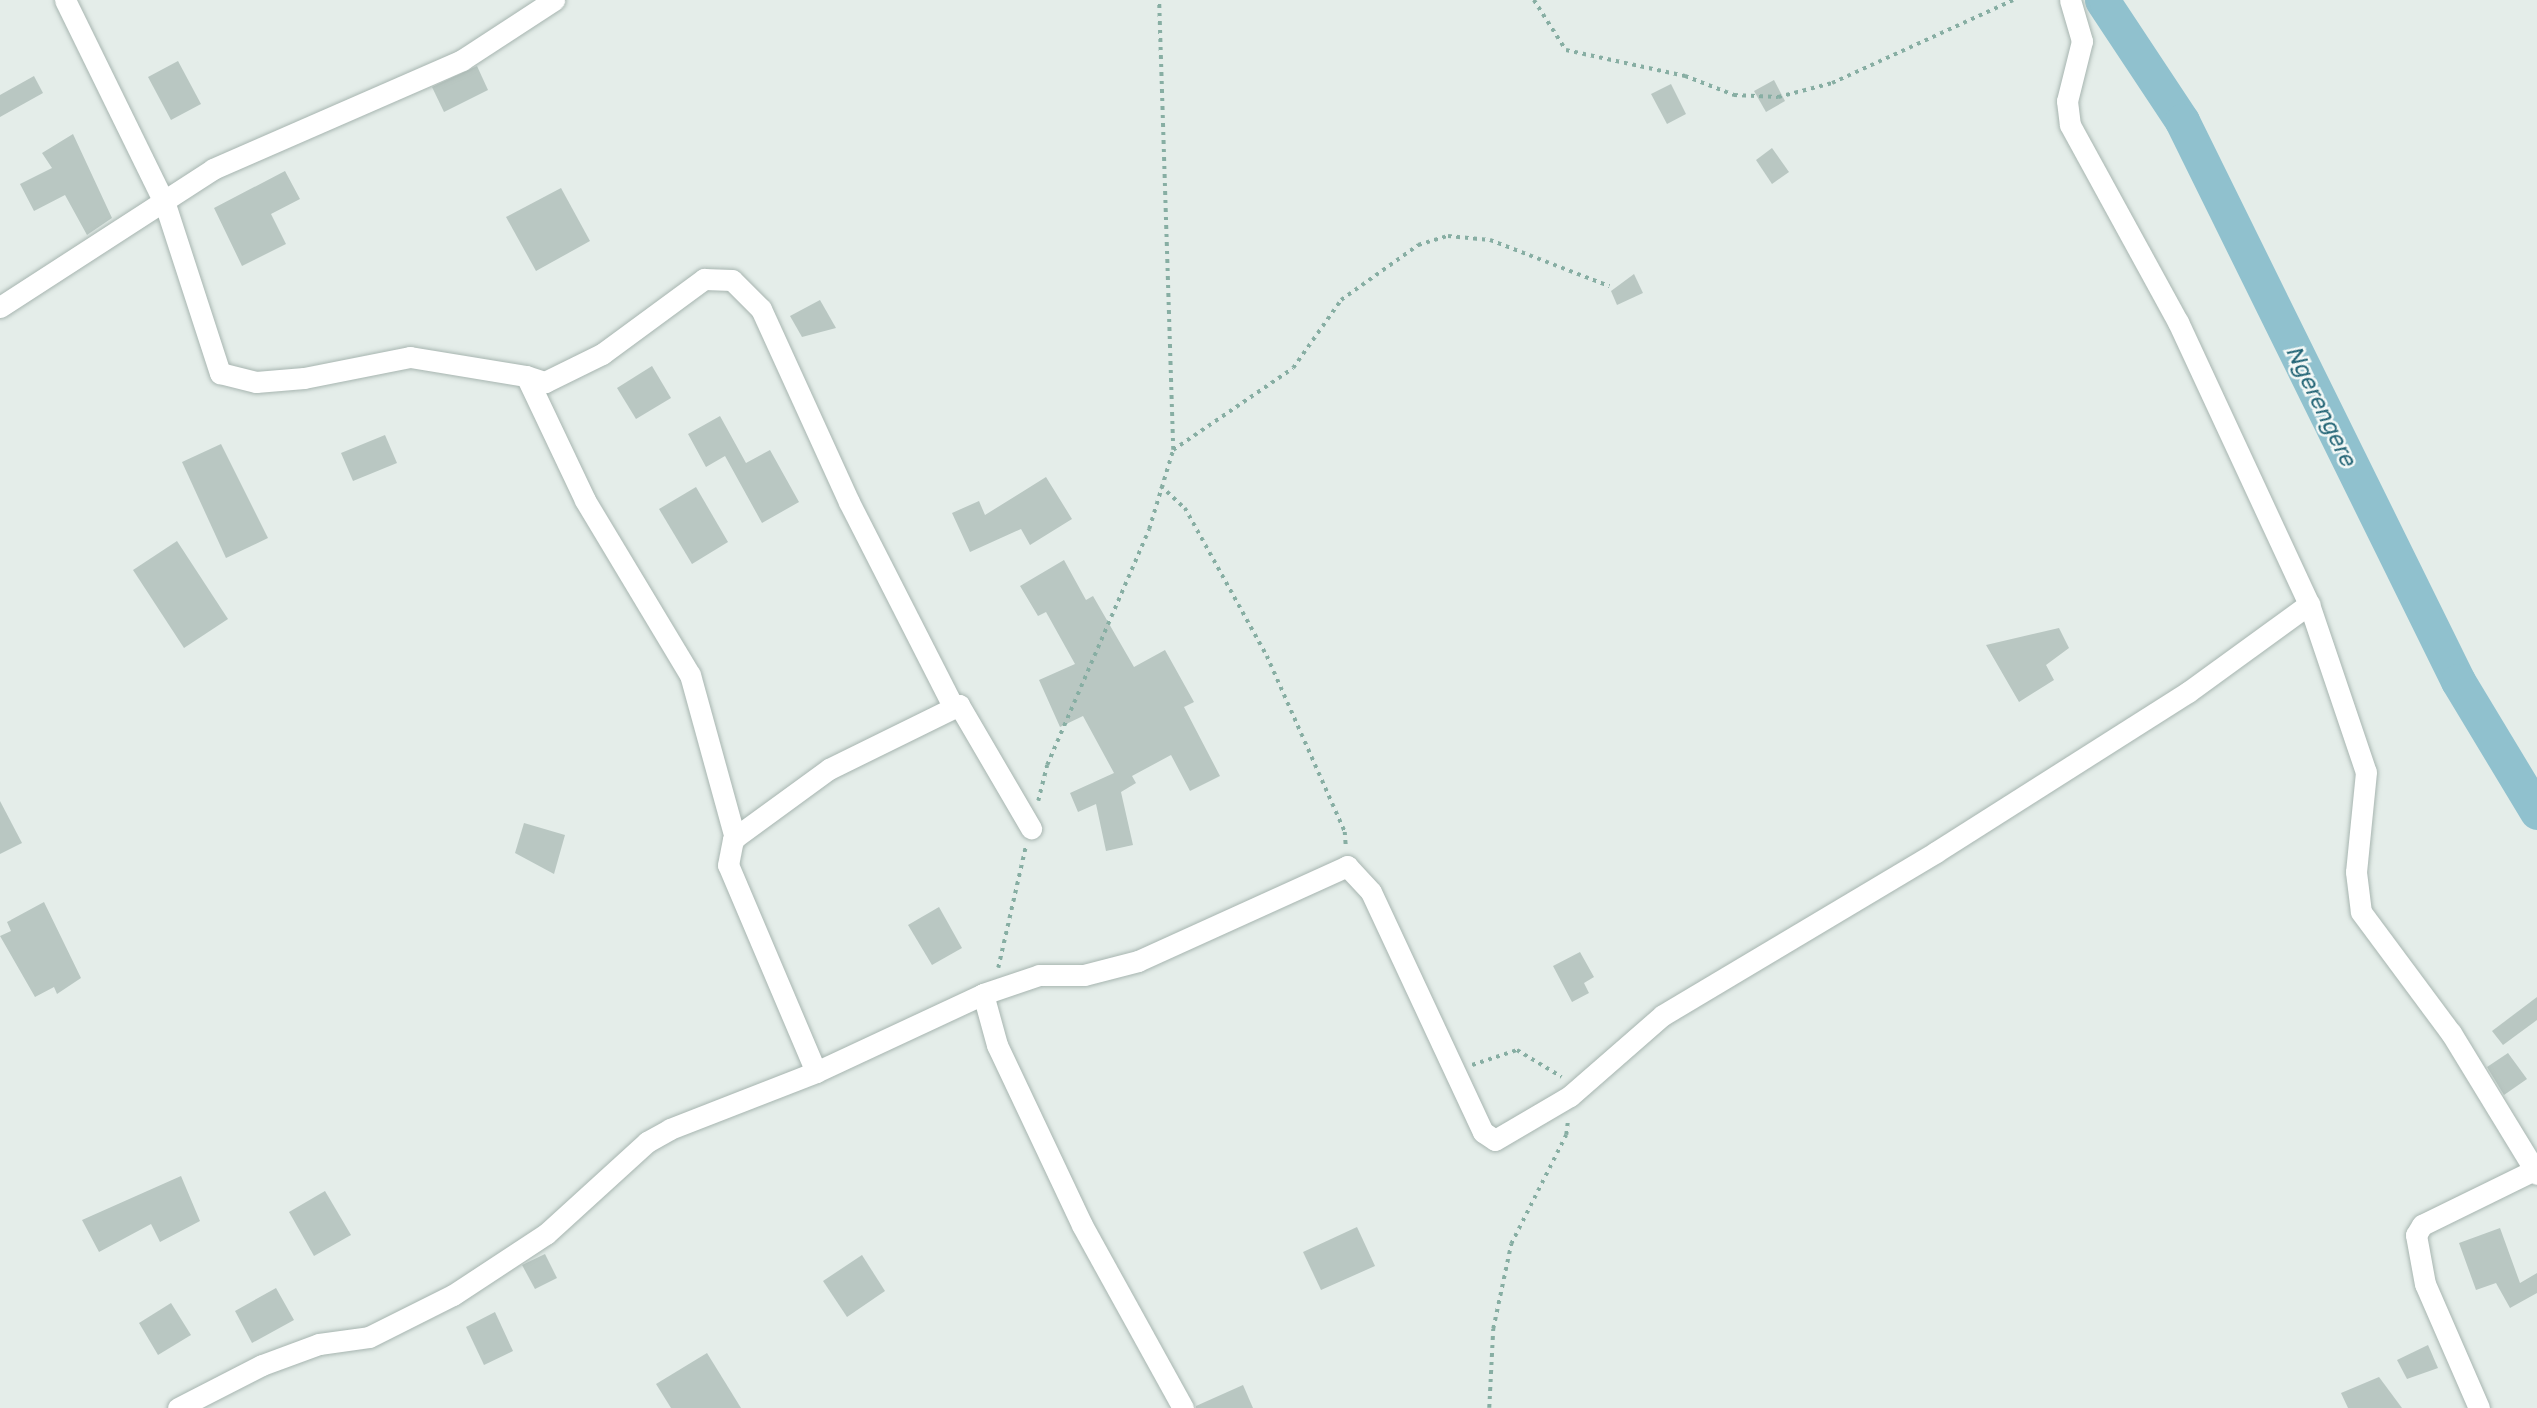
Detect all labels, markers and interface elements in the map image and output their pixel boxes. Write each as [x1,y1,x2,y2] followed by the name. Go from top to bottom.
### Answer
[2281,340,2363,470] water label: Ngerengere

